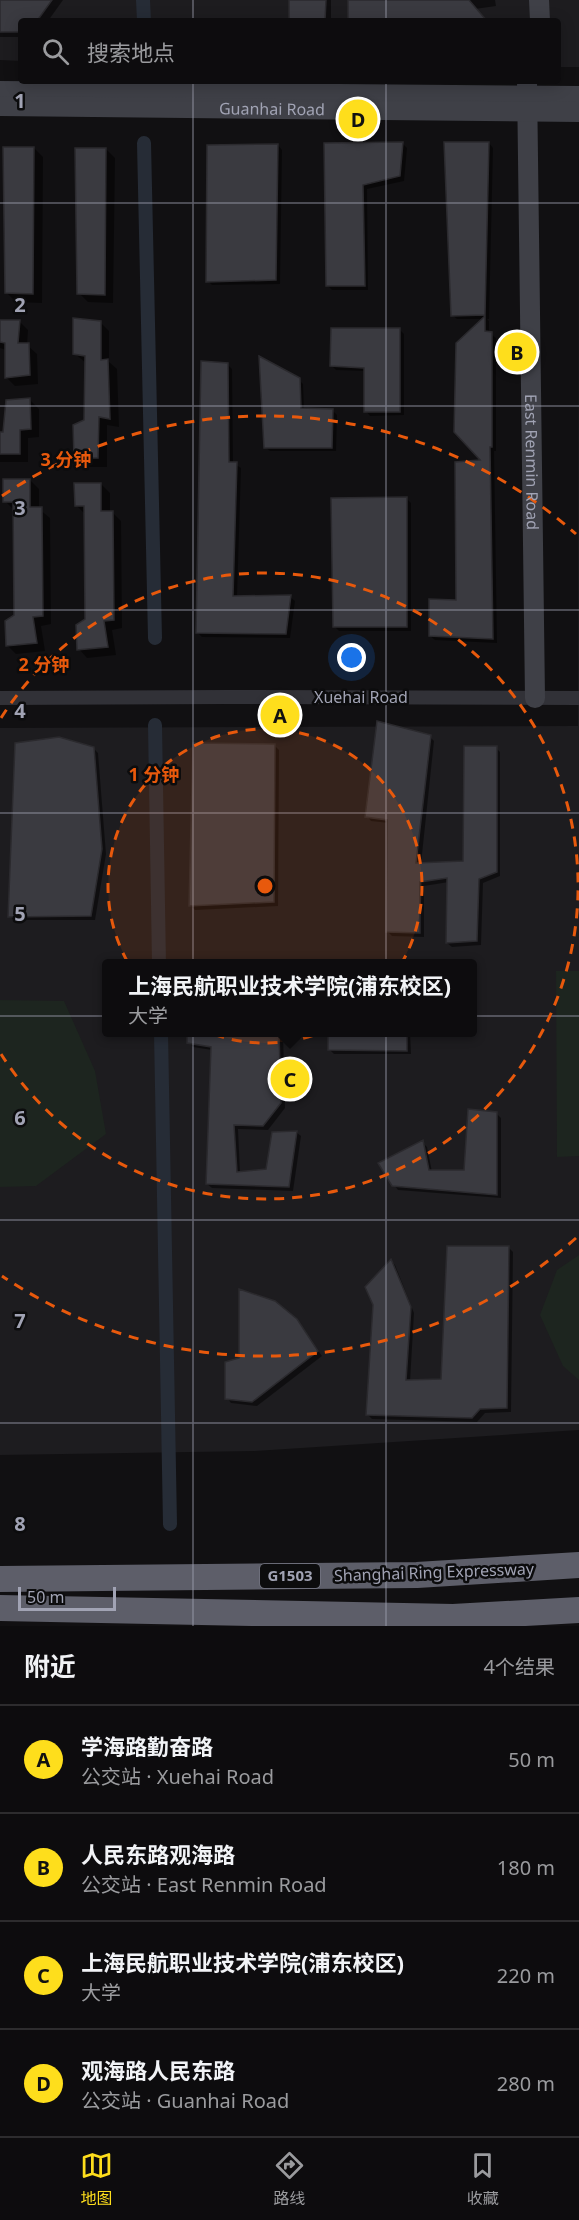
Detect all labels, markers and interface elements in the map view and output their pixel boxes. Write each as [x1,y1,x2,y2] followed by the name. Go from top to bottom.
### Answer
[18,18,561,84] search box
[39,35,72,68] icon: search
[87,37,175,67] text: 搜索地点
[14,87,26,114] text: 1
[338,96,378,142] pin: D
[219,97,325,120] street label: Guanhai Road
[14,291,26,318] text: 2
[498,330,536,374] pin: B
[520,394,544,530] street label: East Renmin Road
[41,447,91,471] text: 3 分钟
[14,494,26,521] text: 3
[337,643,366,672] your location
[19,652,69,676] text: 2 分钟
[314,686,408,708] street label: Xuehai Road
[260,692,300,738] pin: A
[14,697,26,724] text: 4
[129,762,179,786] text: 1 分钟
[255,876,275,896] centre of rings
[14,900,26,927] text: 5
[102,959,477,1037] popup
[128,970,451,1000] text: 上海民航职业技术学院(浦东校区)
[128,1002,168,1029] text: 大学
[270,1056,310,1102] pin: C
[14,1104,26,1131] text: 6
[14,1307,26,1334] text: 7
[14,1510,26,1537] text: 8
[334,1557,535,1586] street label: Shanghai Ring Expressway
[260,1564,320,1588] road number: G1503
[18,1584,116,1612] scale bar
[27,1586,64,1608] text: 50 m
[24,1648,76,1684] text: 附近
[484,1653,555,1680] text: 4个结果
[81,1731,213,1761] text: 学海路勤奋路
[37,1746,50,1773] text: A
[508,1746,555,1773] text: 50 m
[81,1763,274,1790] text: 公交站 · Xuehai Road
[81,1839,235,1869] text: 人民东路观海路
[37,1854,50,1881] text: B
[497,1854,555,1881] text: 180 m
[81,1871,327,1898] text: 公交站 · East Renmin Road
[81,1947,404,1977] text: 上海民航职业技术学院(浦东校区)
[37,1962,50,1989] text: C
[497,1962,555,1989] text: 220 m
[81,1979,121,2006] text: 大学
[81,2055,235,2085] text: 观海路人民东路
[36,2070,51,2097] text: D
[497,2070,555,2097] text: 280 m
[81,2087,289,2114] text: 公交站 · Guanhai Road
[80,2149,113,2209] tab: 地图
[273,2149,306,2209] tab: 路线
[466,2149,499,2209] tab: 收藏

